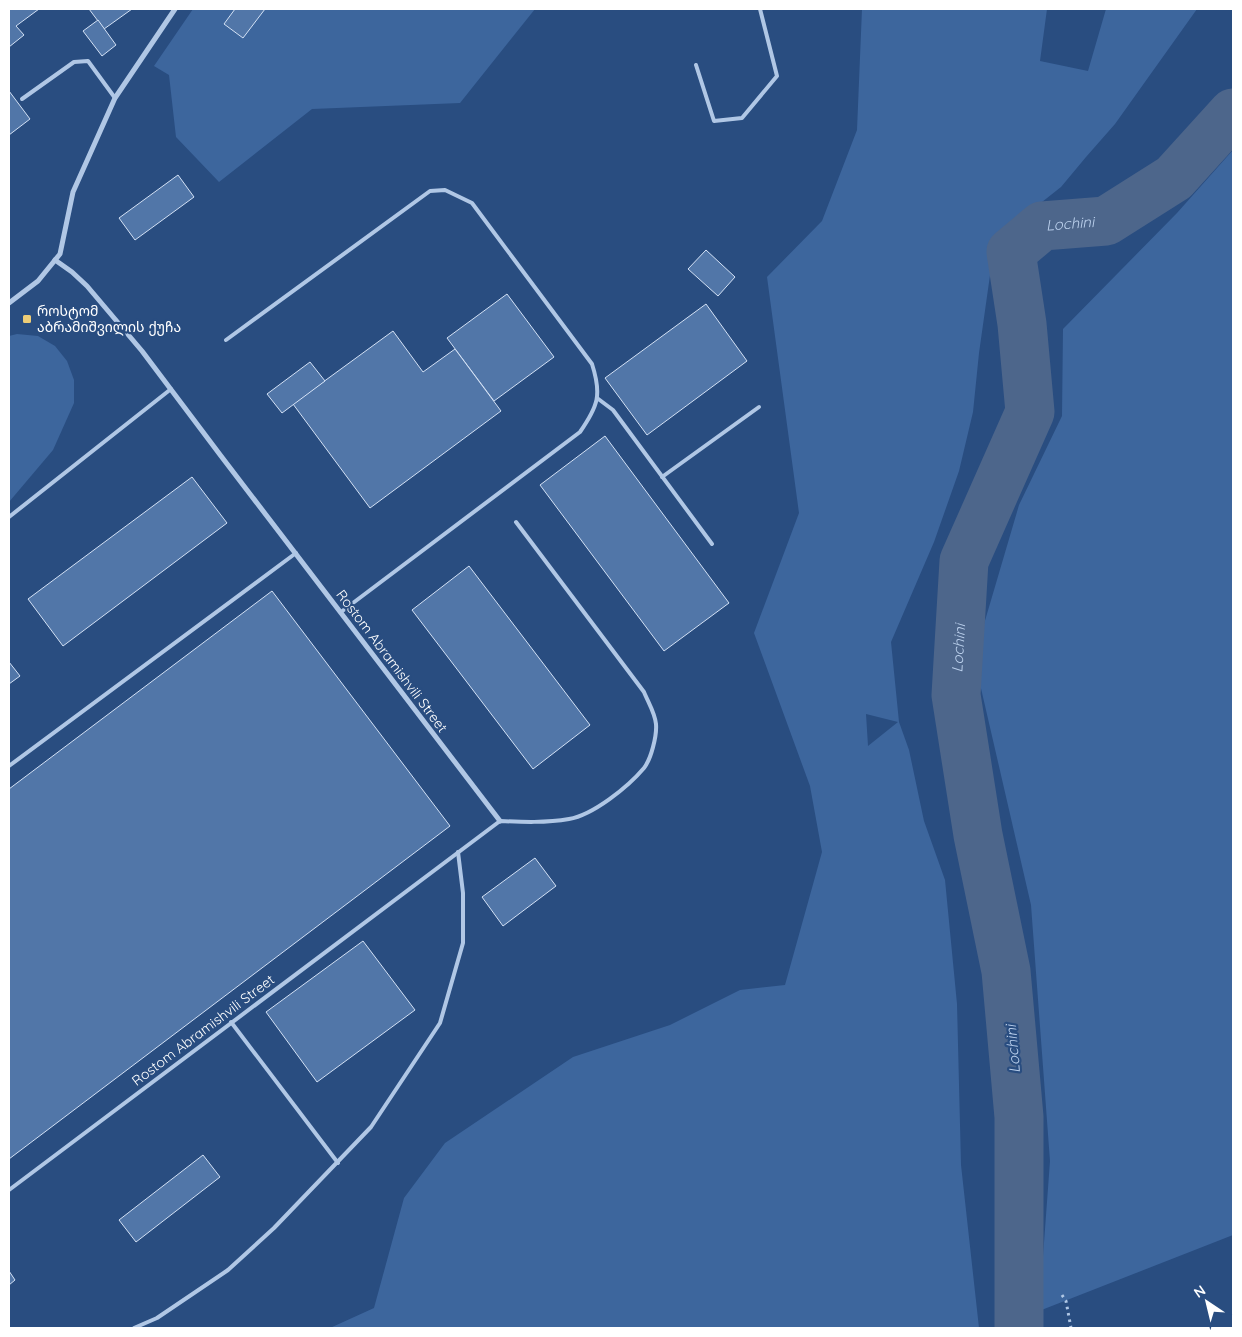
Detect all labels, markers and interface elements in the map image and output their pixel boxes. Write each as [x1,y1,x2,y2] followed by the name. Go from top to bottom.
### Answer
[1045,212,1097,235] water label: Lochini
[37,302,181,336] place label: როსტომ აბრამიშვილის ქუჩა
[21,313,33,325] marker: როსტომ აბრამიშვილის ქუჩა
[332,586,452,736] street label: Rostom Abramishvili Street
[947,622,969,673] water label: Lochini
[128,970,278,1090] street label: Rostom Abramishvili Street
[1001,1022,1024,1074] water label: Lochini
[1182,1277,1232,1327] north arrow
[1190,1281,1209,1302] text: N

